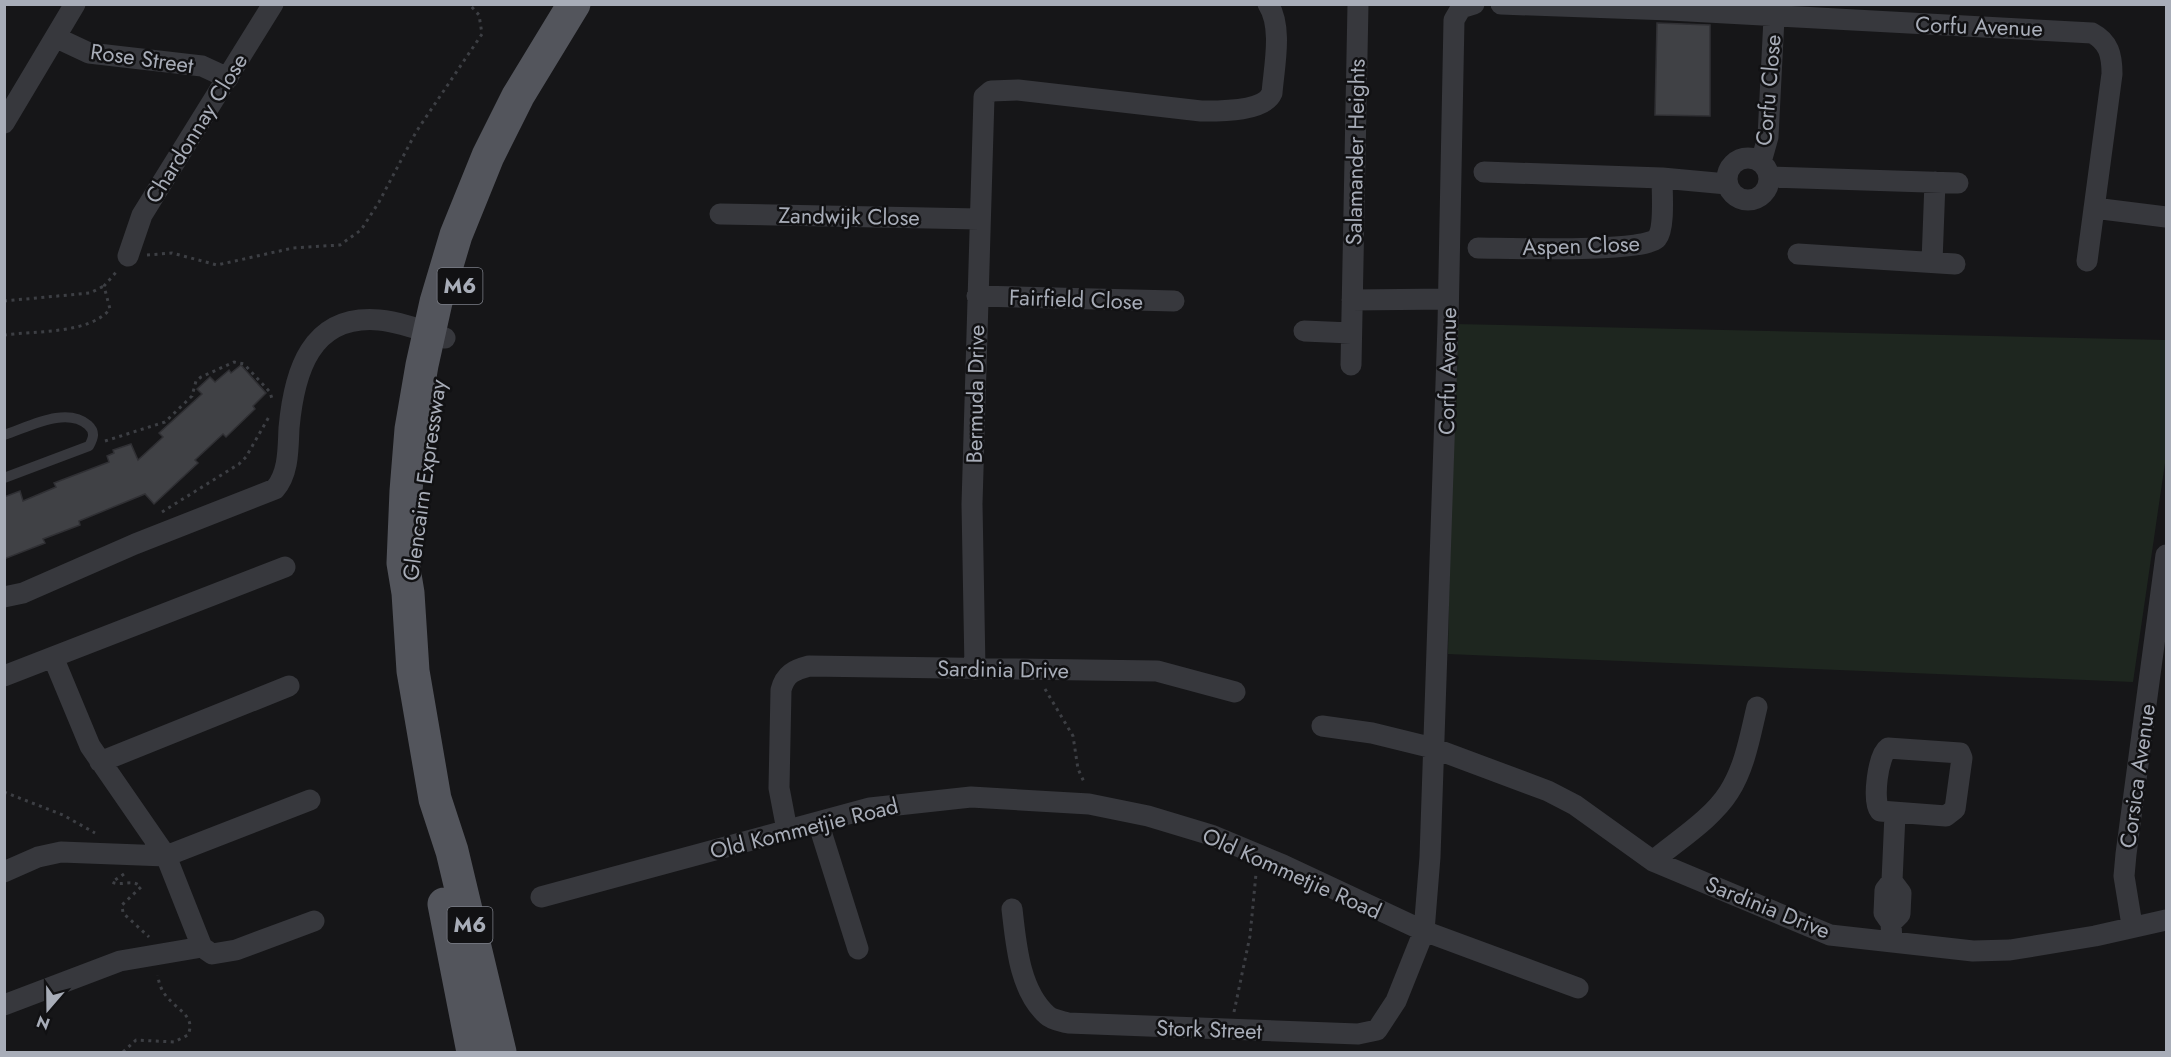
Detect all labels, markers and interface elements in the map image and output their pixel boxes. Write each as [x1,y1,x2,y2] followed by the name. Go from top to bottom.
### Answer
[1915,8,2043,44] street label: Corfu Avenue
[1747,33,1789,147] street label: Corfu Close
[88,35,196,81] street label: Rose Street
[137,47,255,209] street label: Chardonnay Close
[1337,58,1373,246] street label: Salamander Heights
[778,199,920,233] street label: Zandwijk Close
[1522,227,1640,263] street label: Aspen Close
[438,268,482,304] road number: M6
[1008,281,1144,317] street label: Fairfield Close
[1430,307,1464,435] street label: Corfu Avenue
[958,324,992,464] street label: Bermuda Drive
[394,377,454,583] street label: Glencairn Expressway
[937,652,1069,686] street label: Sardinia Drive
[2111,702,2163,850] street label: Corsica Avenue
[707,789,901,867] street label: Old Kommetjie Road
[1197,819,1387,927] street label: Old Kommetjie Road
[1701,867,1835,947] street label: Sardinia Drive
[448,907,492,943] road number: M6
[18,979,78,1039] north arrow
[33,1010,53,1036] text: N
[1156,1011,1263,1047] street label: Stork Street

